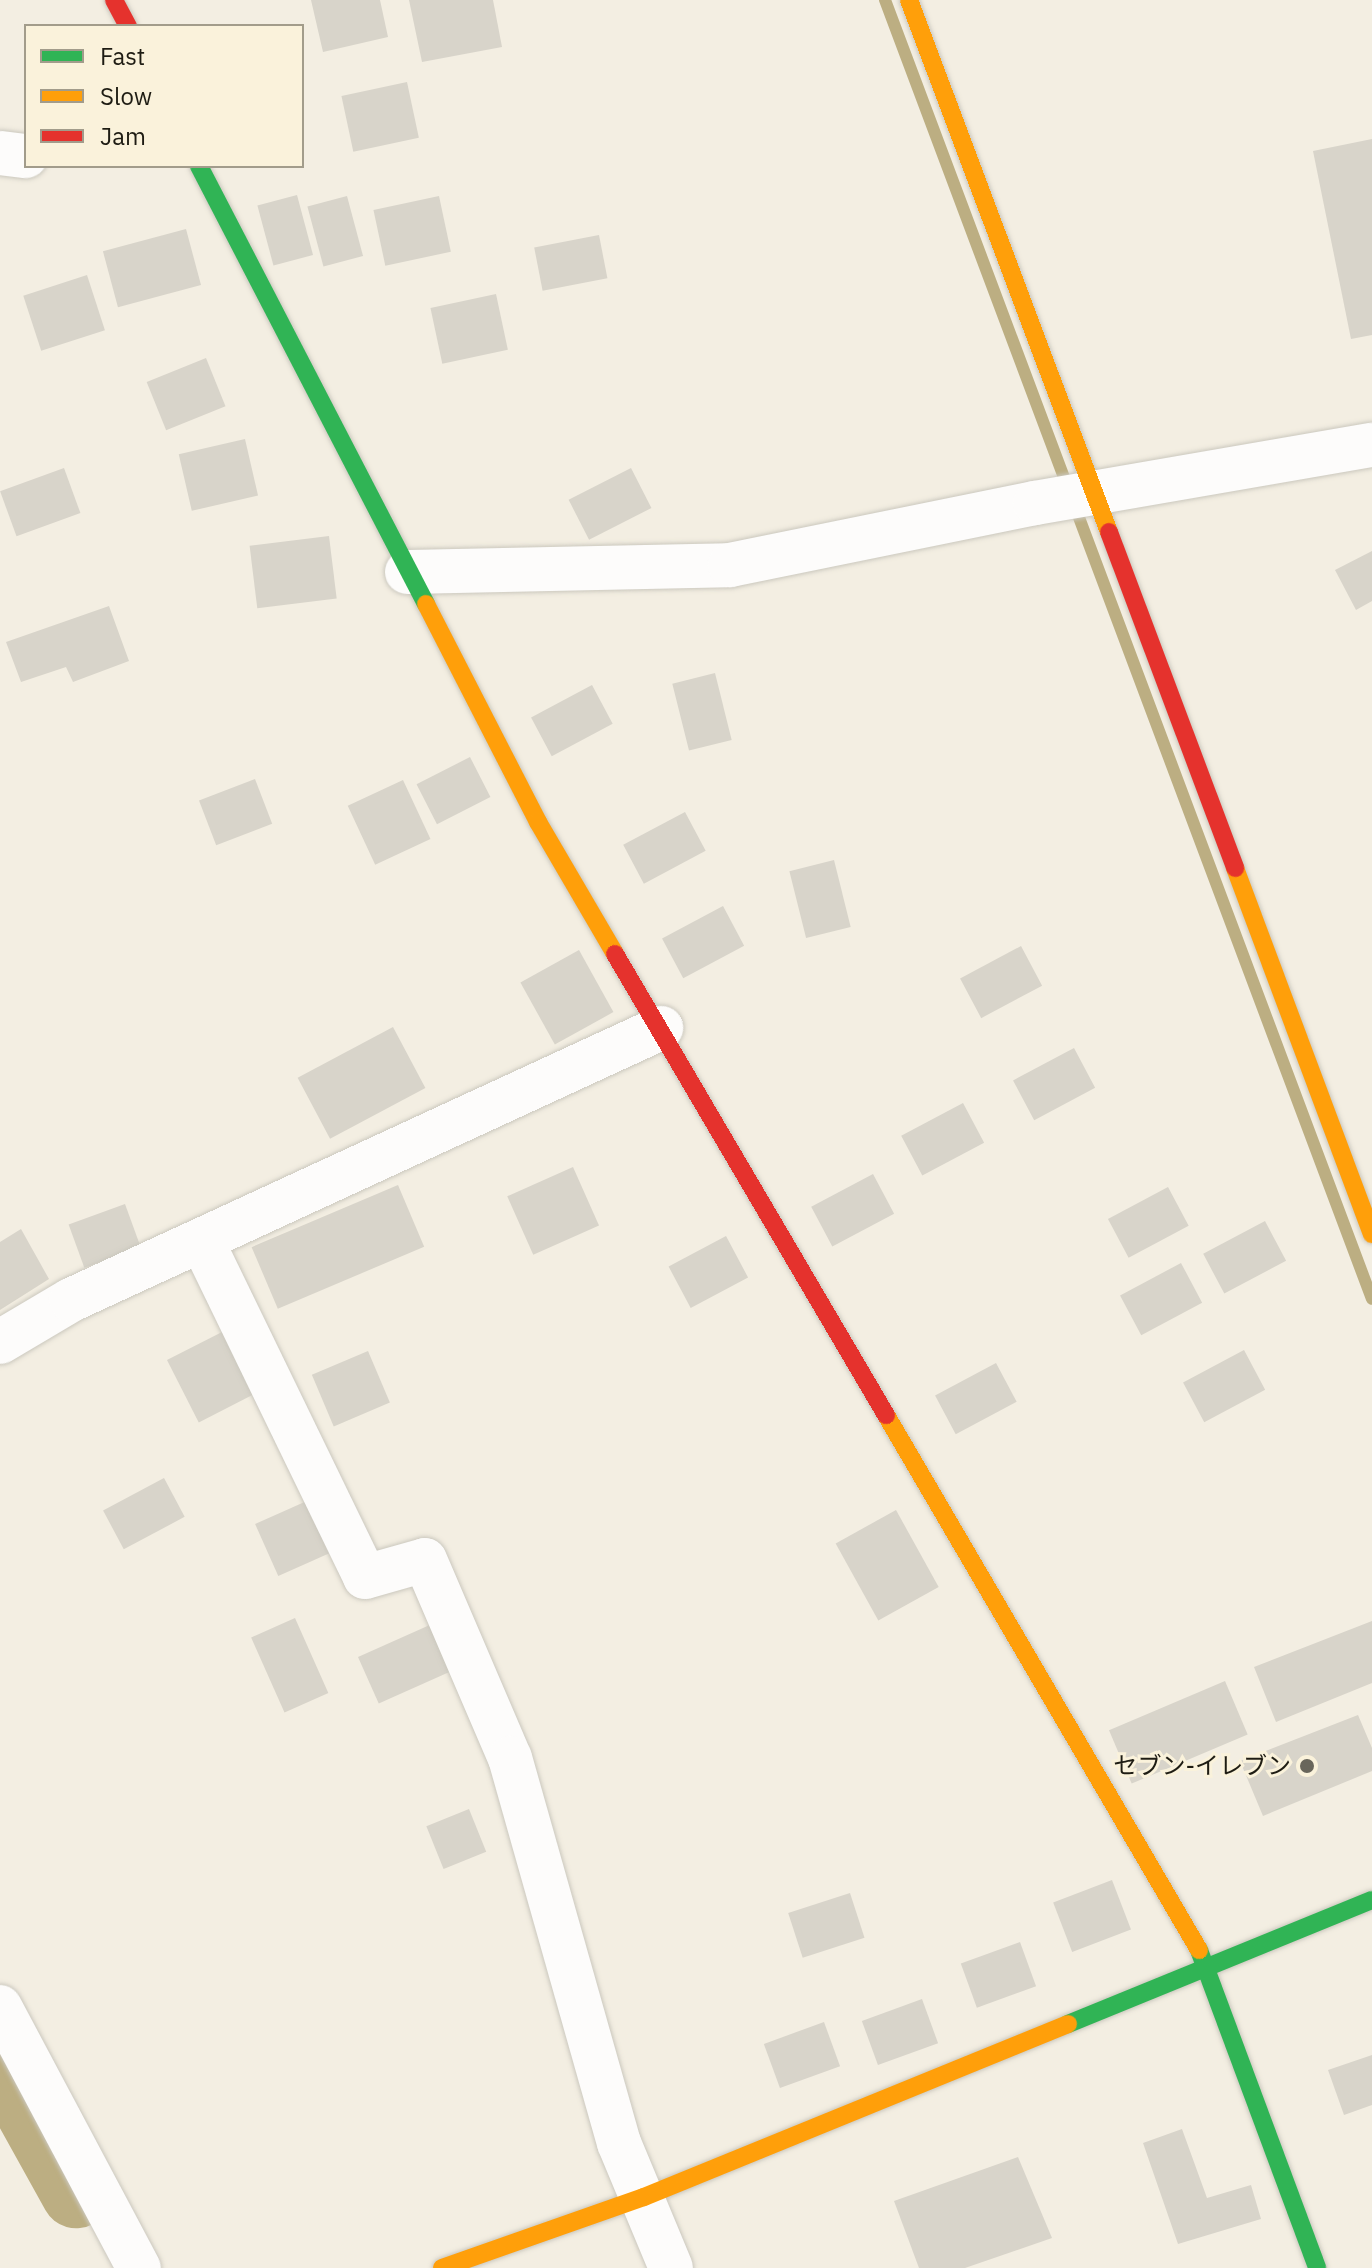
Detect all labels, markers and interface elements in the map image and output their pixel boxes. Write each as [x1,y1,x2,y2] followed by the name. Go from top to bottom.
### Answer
[24,24,304,168] legend
[100,40,145,72] text: Fast
[100,80,152,112] text: Slow
[100,120,146,152] text: Jam
[1113,1752,1291,1780] place label: セブン-イレブン
[1298,1757,1316,1775] marker: セブン-イレブン

